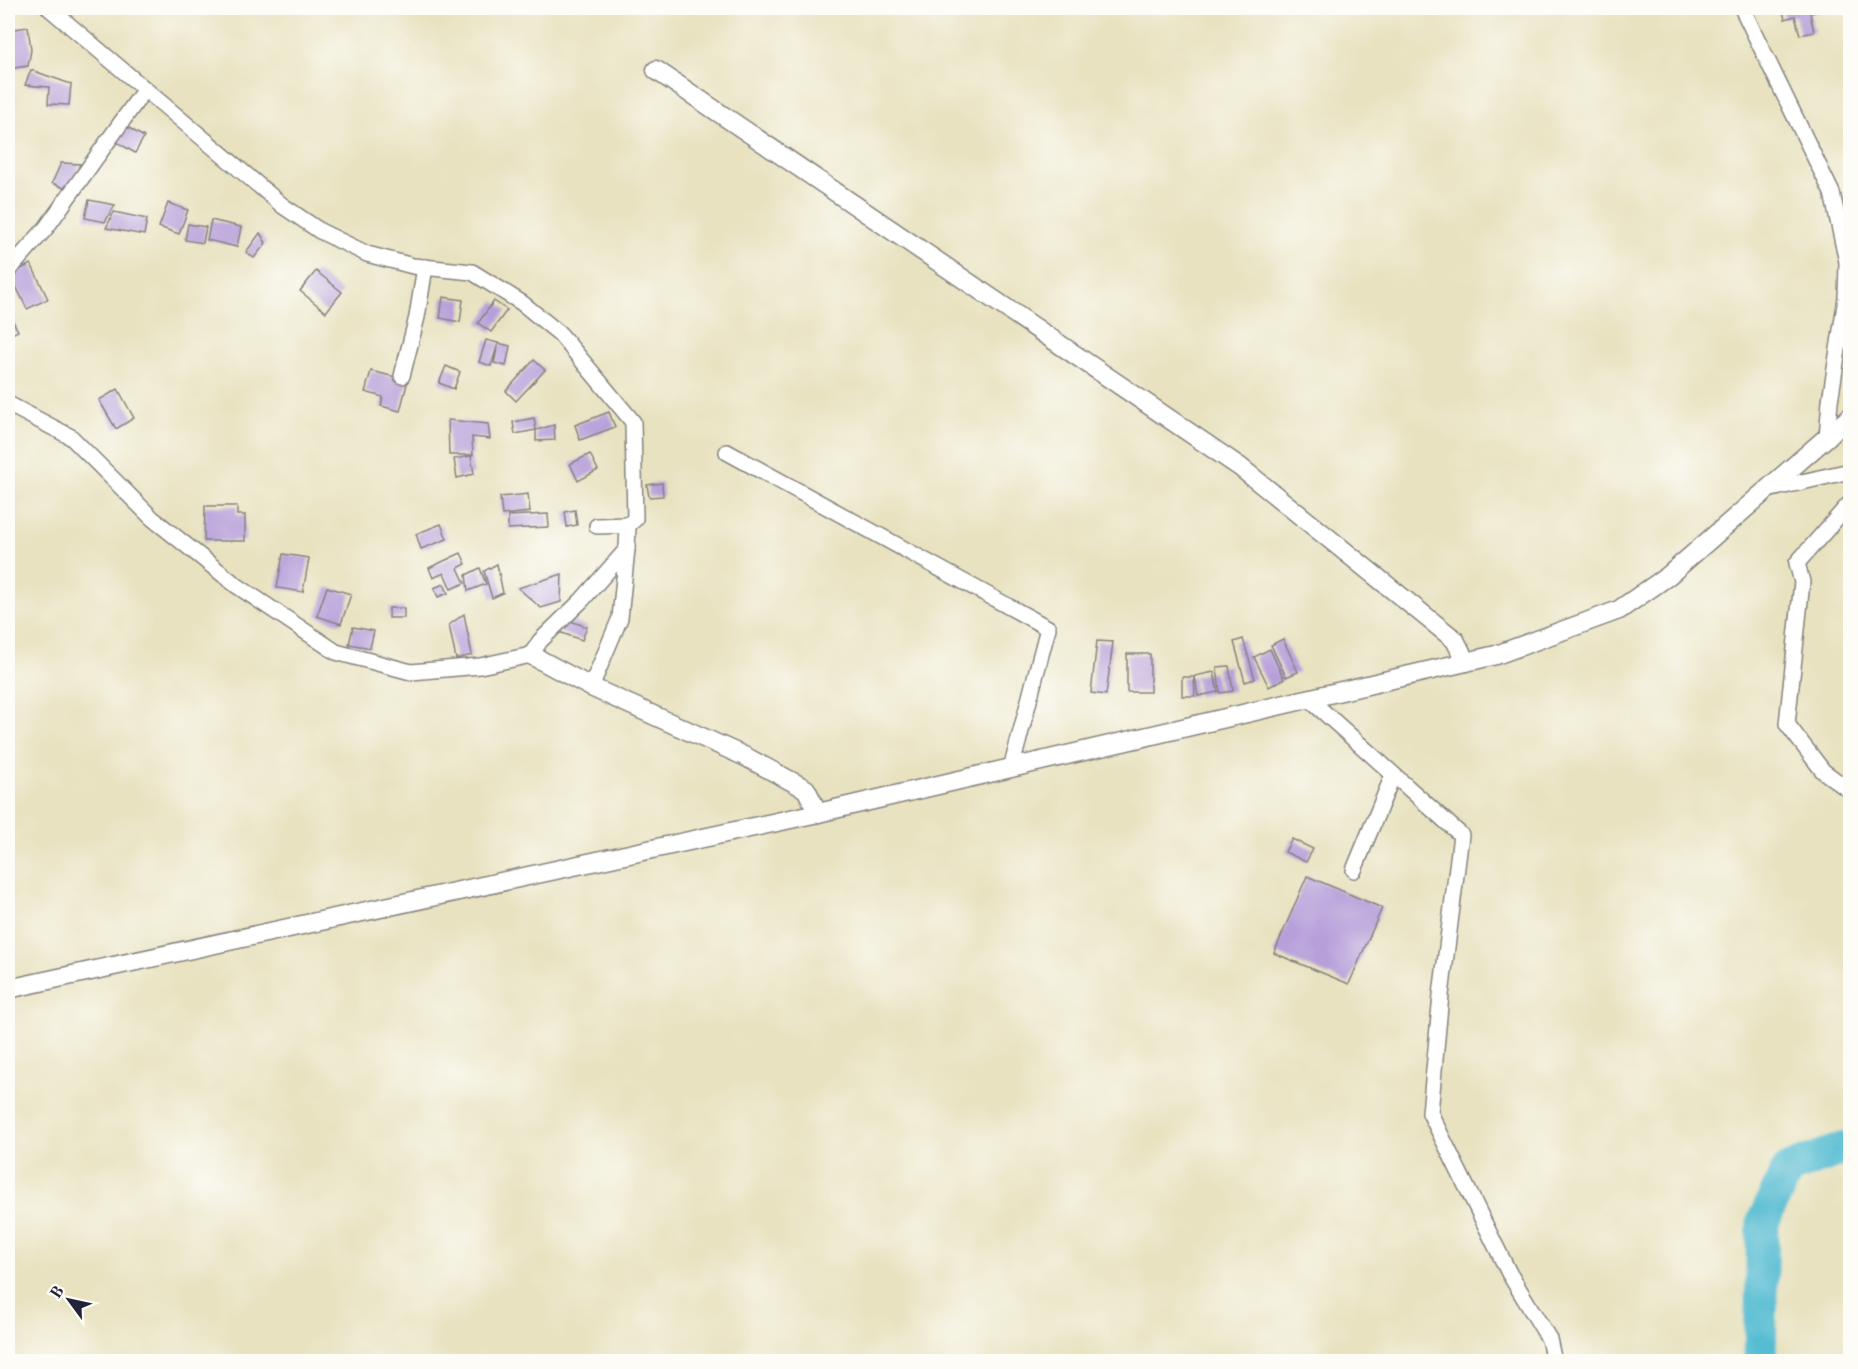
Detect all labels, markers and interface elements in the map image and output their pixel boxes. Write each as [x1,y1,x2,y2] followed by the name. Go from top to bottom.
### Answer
[39,1270,99,1330] north arrow
[48,1284,68,1302] text: B

